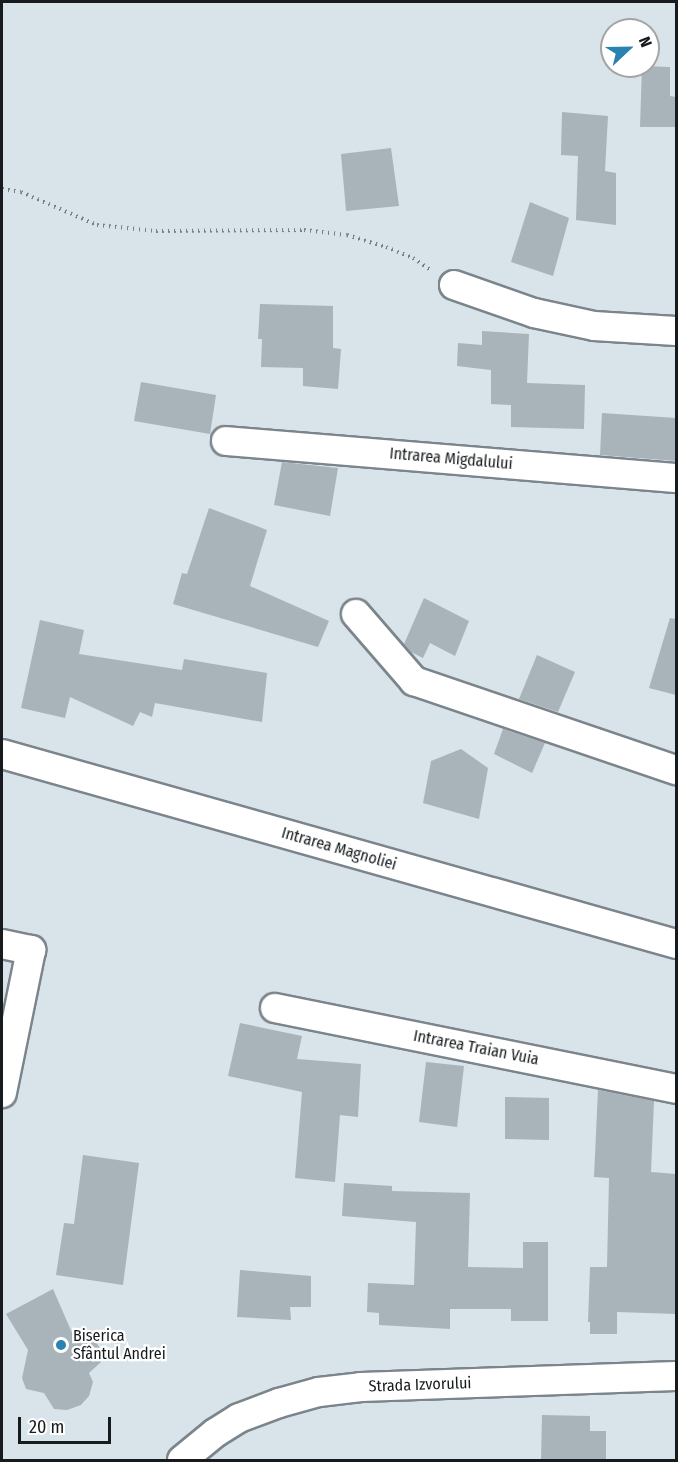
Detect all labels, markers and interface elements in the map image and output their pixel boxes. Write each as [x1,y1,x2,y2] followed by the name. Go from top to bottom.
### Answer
[600,18,660,78] north arrow
[635,34,656,50] text: N
[389,444,513,474] street label: Intrarea Migdalului
[279,823,399,875] street label: Intrarea Magnoliei
[412,1026,540,1070] street label: Intrarea Traian Vuia
[73,1326,166,1364] place label: Biserica Sfântul Andrei
[54,1338,68,1352] marker: Biserica Sfântul Andrei
[368,1374,472,1396] street label: Strada Izvorului
[21,1405,114,1443] scale bar
[29,1416,64,1438] text: 20 m

